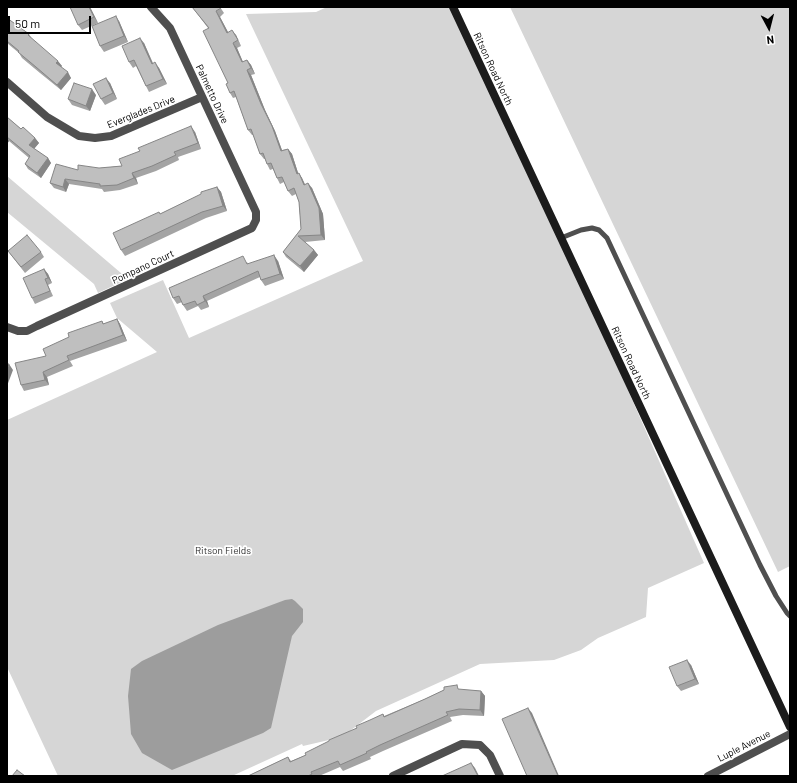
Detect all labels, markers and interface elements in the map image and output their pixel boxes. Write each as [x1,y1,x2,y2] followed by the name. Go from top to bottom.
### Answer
[10,8,93,34] scale bar
[749,8,789,48] north arrow
[15,16,40,30] text: 50 m
[471,31,515,107] street label: Ritson Road North
[766,34,775,47] text: N
[193,63,231,125] street label: Palmetto Drive
[105,93,177,131] street label: Everglades Drive
[110,247,176,287] street label: Pompano Court
[609,325,653,401] street label: Ritson Road North
[195,545,251,557] park label: Ritson Fields
[715,727,773,765] street label: Luple Avenue

